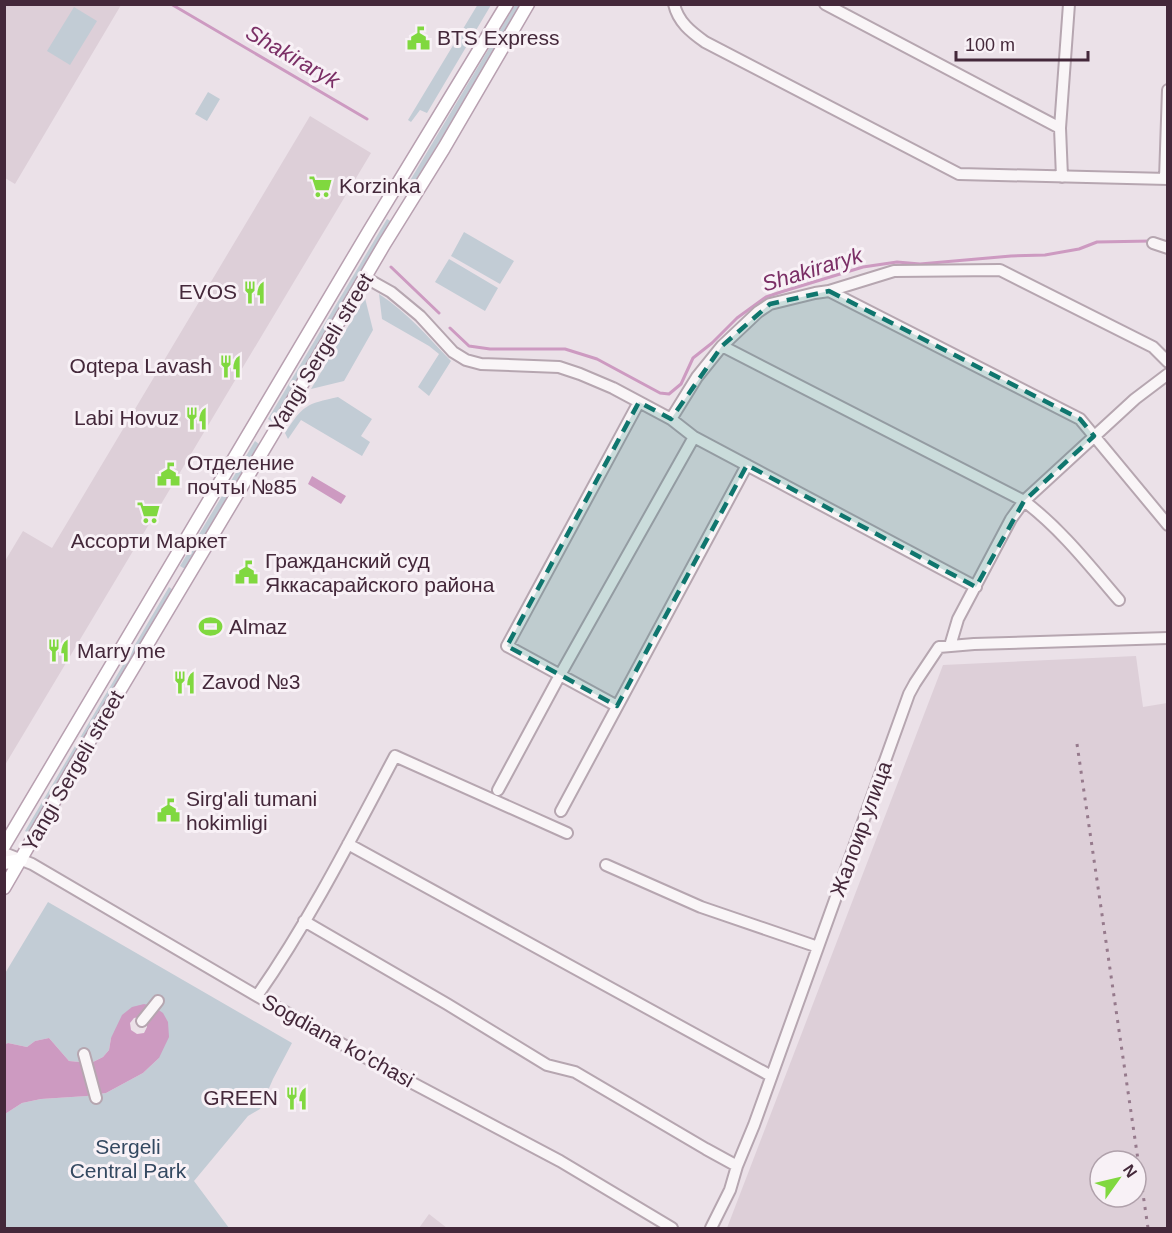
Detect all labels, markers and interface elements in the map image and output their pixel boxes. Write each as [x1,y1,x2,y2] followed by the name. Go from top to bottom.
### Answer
[242,20,345,94] water label: Shakiraryk
[956,24,1088,62] scale bar
[406,25,432,51] public building icon: BTS Express
[437,26,560,49] place label: BTS Express
[965,35,1015,55] text: 100 m
[308,173,334,199] supermarket icon: Korzinka
[339,174,421,197] place label: Korzinka
[759,242,866,297] water label: Shakiraryk
[264,269,377,437] street label: Yangi Sergeli street
[242,279,268,305] restaurant icon: EVOS
[179,280,237,303] place label: EVOS
[217,353,243,379] restaurant icon: Oqtepa Lavash
[70,354,212,377] place label: Oqtepa Lavash
[184,405,210,431] restaurant icon: Labi Hovuz
[74,406,179,429] place label: Labi Hovuz
[187,451,297,498] place label: Отделение почты №85
[156,462,182,488] public building icon: Отделение почты №85
[136,500,162,526] supermarket icon: Ассорти Маркет
[71,529,228,552] place label: Ассорти Маркет
[265,549,495,596] place label: Гражданский суд Яккасарайского района
[234,560,260,586] public building icon: Гражданский суд Яккасарайского района
[198,614,224,640] sports icon: Almaz
[229,615,287,638] place label: Almaz
[46,638,72,664] restaurant icon: Marry me
[77,639,166,662] place label: Marry me
[171,669,197,695] restaurant icon: Zavod №3
[202,670,300,693] place label: Zavod №3
[17,686,128,855] street label: Yangi Sergeli street
[825,758,896,900] street label: Жалоир улица
[186,787,317,834] place label: Sirg'ali tumani hokimligi
[155,798,181,824] public building icon: Sirg'ali tumani hokimligi
[258,989,418,1092] street label: Sogdiana ko'chasi
[283,1085,309,1111] restaurant icon: GREEN
[203,1086,278,1109] place label: GREEN
[70,1135,187,1182] park label: Sergeli Central Park
[1088,1149,1148,1209] north arrow
[1120,1161,1140,1180] text: N

